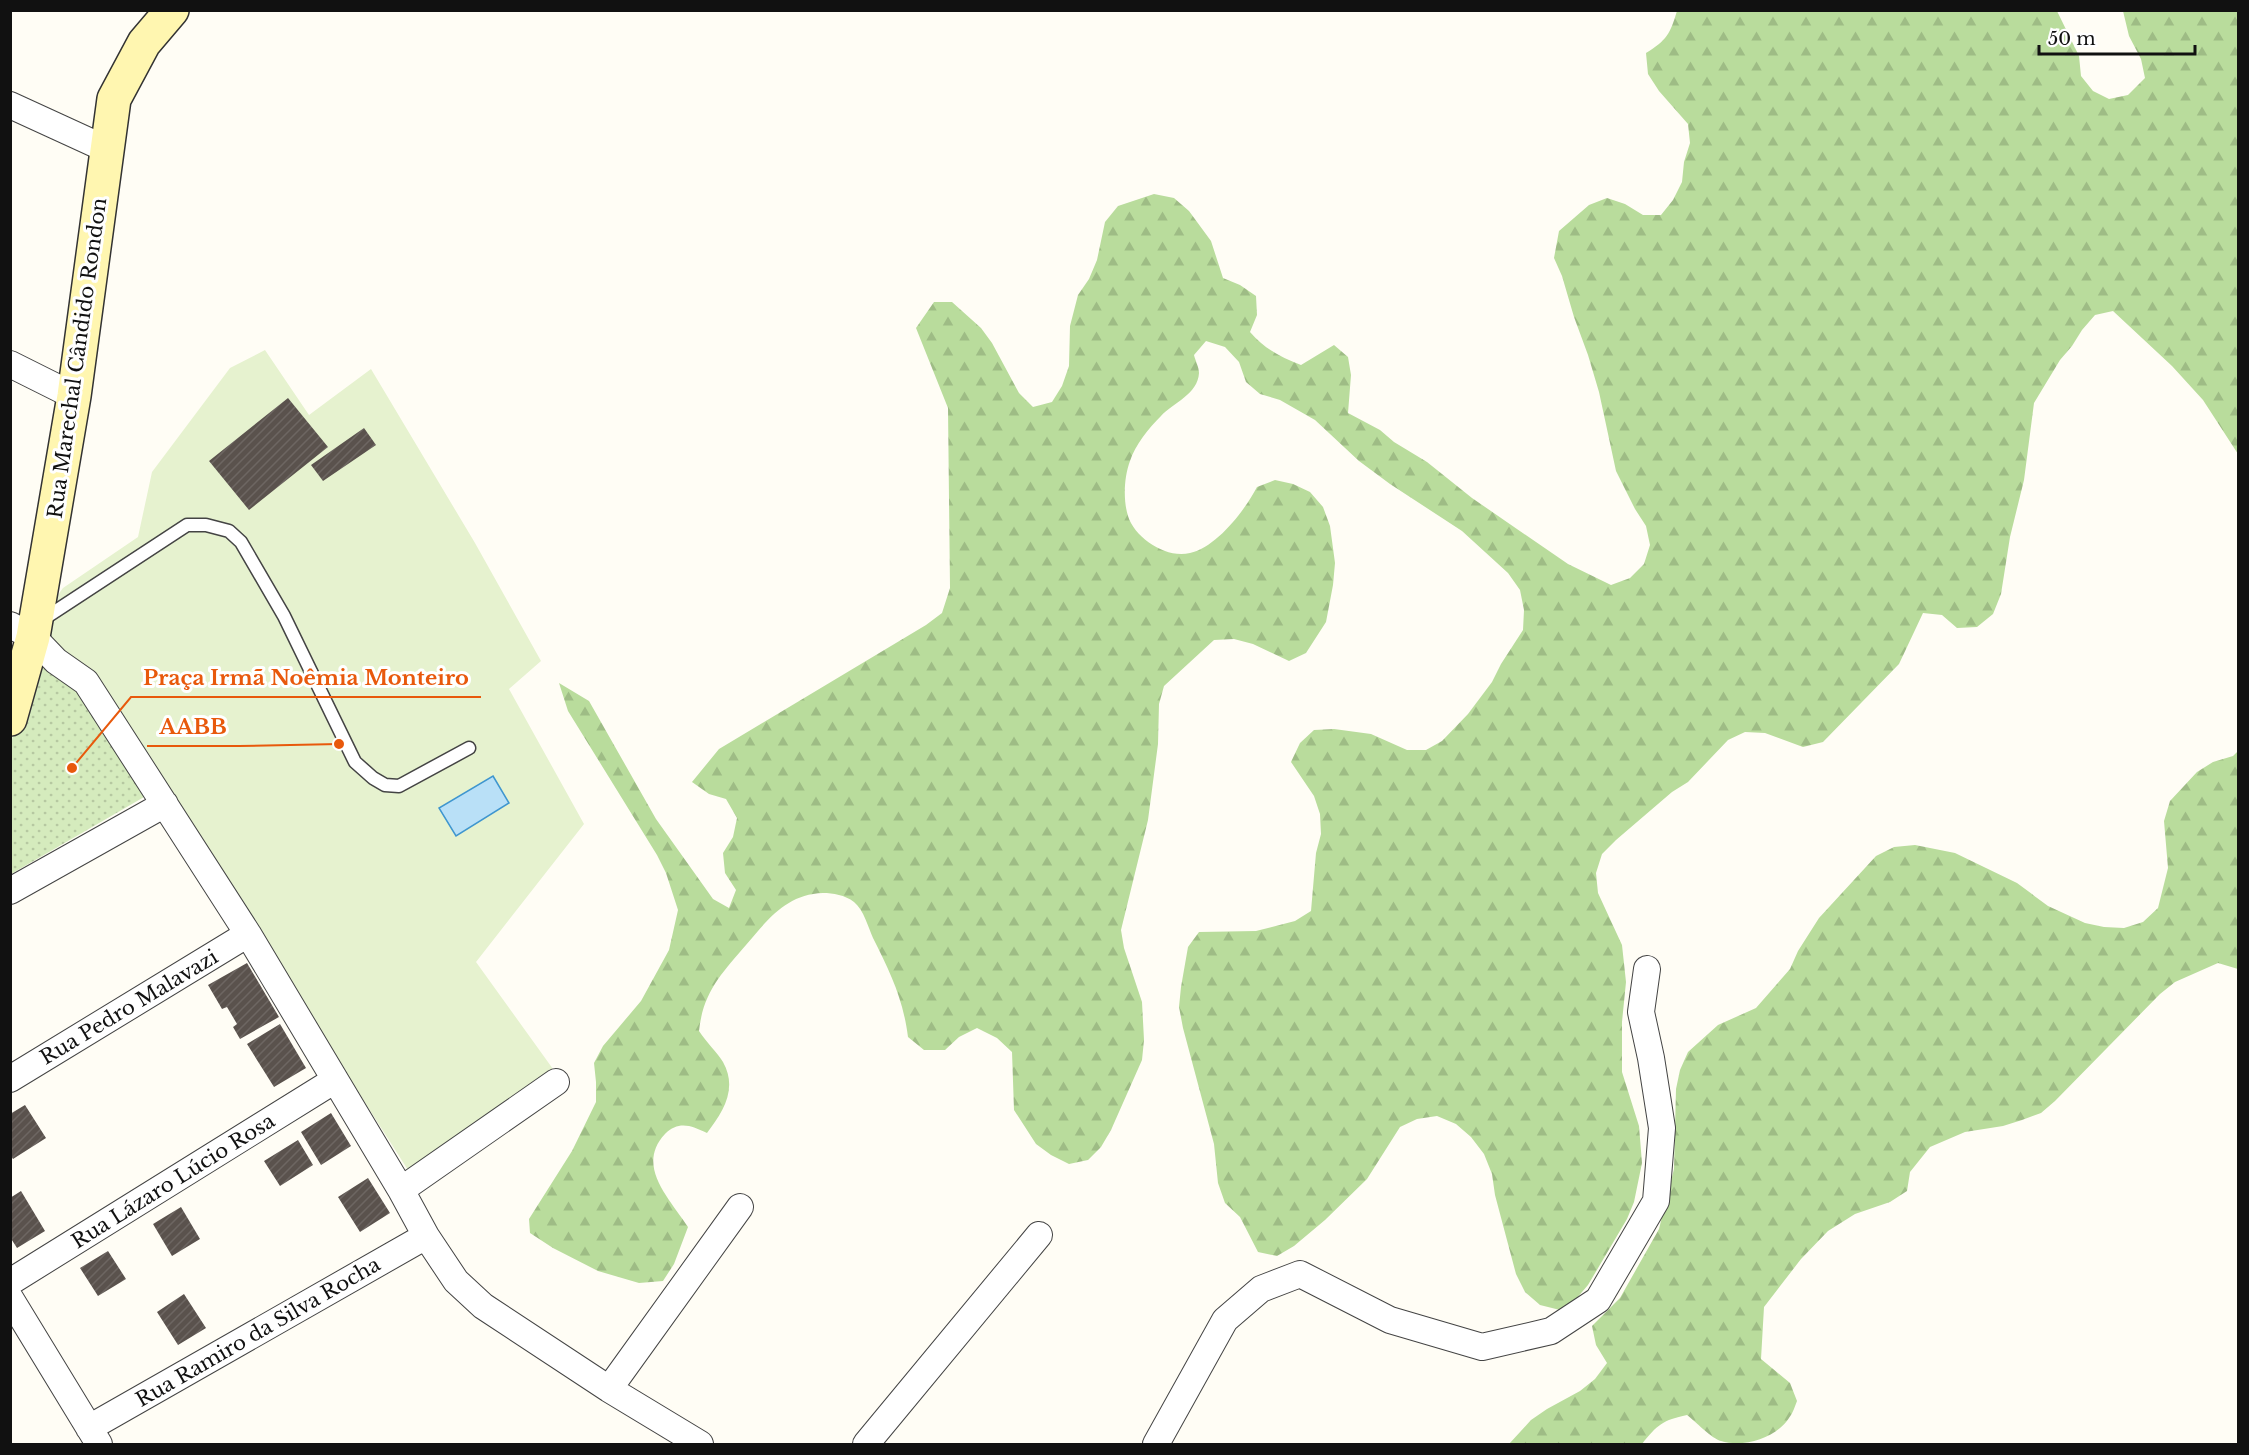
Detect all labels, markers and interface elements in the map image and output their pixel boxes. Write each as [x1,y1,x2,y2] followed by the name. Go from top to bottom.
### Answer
[2039,18,2195,56] scale bar
[2048,28,2096,50] text: 50 m
[43,196,111,520] street label: Rua Marechal Cândido Rondon
[131,658,481,697] callout: Praça Irmã Noêmia Monteiro
[143,665,469,691] text: Praça Irmã Noêmia Monteiro
[147,707,239,746] callout: AABB
[158,714,227,740] text: AABB
[36,944,222,1070] street label: Rua Pedro Malavazi
[67,1108,280,1253] street label: Rua Lázaro Lúcio Rosa
[132,1252,385,1412] street label: Rua Ramiro da Silva Rocha

